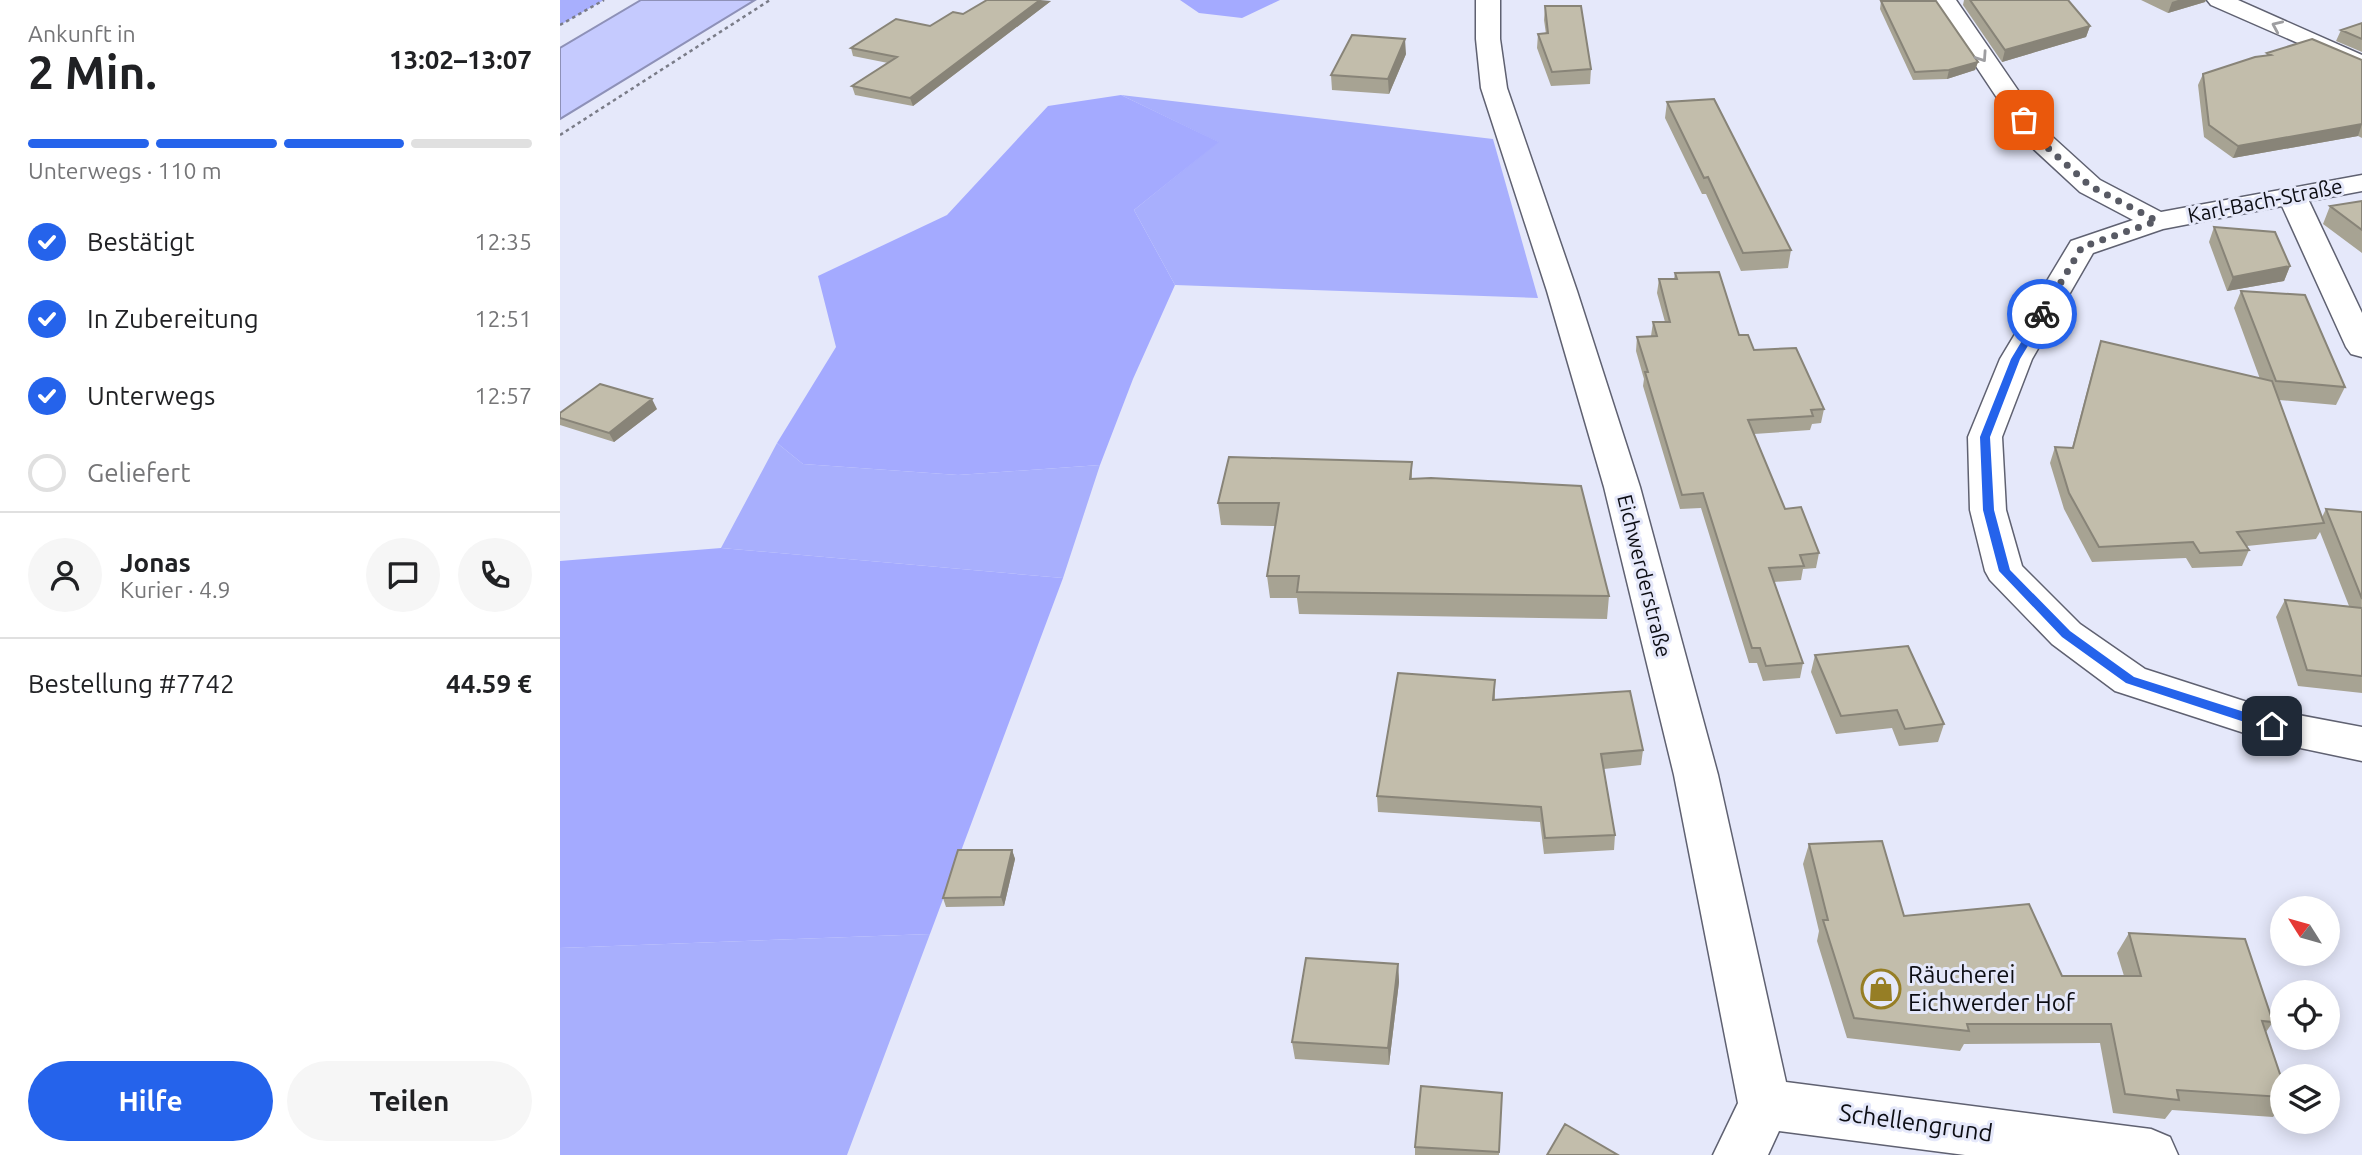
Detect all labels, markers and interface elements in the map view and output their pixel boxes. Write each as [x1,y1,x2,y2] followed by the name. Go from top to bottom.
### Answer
[2272,20,2285,34] one-way arrow
[28,21,136,46] text: Ankunft in
[389,45,532,74] text: 13:02–13:07
[28,46,157,98] text: 2 Min.
[1974,49,1987,62] one-way arrow
[1994,90,2054,150] pin
[2005,101,2043,139] icon: bag
[28,158,222,183] text: Unterwegs · 110 m
[2185,173,2344,227] street label: Karl-Bach-Straße
[28,223,66,261] icon: check
[87,227,194,256] text: Bestätigt
[474,229,532,254] text: 12:35
[2007,279,2077,349] courier
[2023,295,2061,333] icon: bike
[28,300,66,338] icon: check
[87,304,259,333] text: In Zubereitung
[474,306,532,331] text: 12:51
[28,377,66,415] icon: check
[87,381,215,410] text: Unterwegs
[474,383,532,408] text: 12:57
[87,458,190,487] text: Geliefert
[1613,492,1677,659] street label: Eichwerderstraße
[28,538,102,612] button: person
[366,538,440,612] button: chat
[458,538,532,612] button: phone
[120,548,191,577] text: Jonas
[120,577,231,602] text: Kurier · 4.9
[28,669,235,698] text: Bestellung #7742
[446,669,532,698] text: 44.59 €
[2242,696,2302,756] pin
[2253,707,2291,745] icon: home
[2270,896,2340,966] north arrow
[2270,896,2340,1134] map controls
[1908,961,2076,1016] place label: Räucherei Eichwerder Hof
[1860,968,1902,1010] shop icon: Räucherei Eichwerder Hof
[2270,980,2340,1050] button: locate
[28,1061,273,1141] button: Hilfe
[287,1061,532,1141] button: Teilen
[2270,1064,2340,1134] button: layers
[1838,1098,1994,1147] street label: Schellengrund

